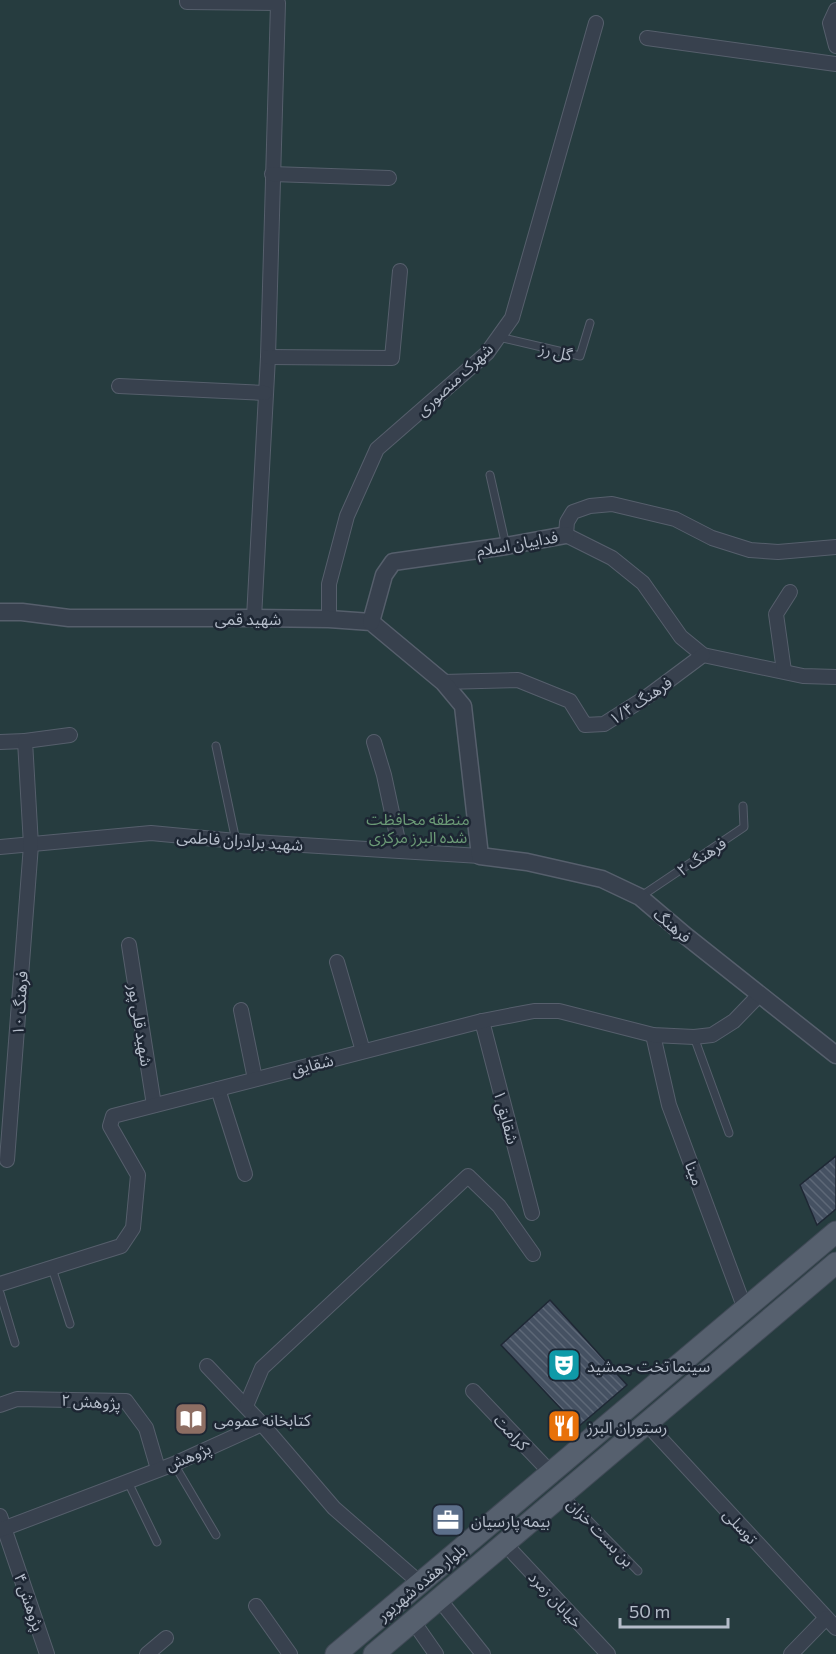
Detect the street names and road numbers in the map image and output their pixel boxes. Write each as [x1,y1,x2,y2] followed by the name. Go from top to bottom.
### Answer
[537,338,575,365] street label: گل رز
[412,339,497,420] street label: شهرک منصوری
[475,526,560,563] street label: فداییان اسلام
[215,609,281,629] street label: شهید قمی
[605,672,676,729] street label: فرهنگ ۱/۴
[176,826,304,855] street label: شهید برادران فاطمی
[673,833,730,880] street label: فرهنگ ۲
[650,904,696,947] street label: فرهنگ
[7,970,32,1036] street label: فرهنگ ۱۰
[123,981,157,1068] street label: شهید قلی پور
[289,1050,336,1080] street label: شقایق
[489,1088,523,1147] street label: شقایق ۱
[682,1158,708,1188] street label: مینا
[60,1389,122,1415] street label: پژوهش ۲
[490,1410,534,1455] street label: کرامت
[162,1438,215,1476] street label: پژوهش
[563,1494,638,1571] street label: بن بست خزان
[719,1504,762,1549] street label: توسلی
[372,1540,470,1626] street label: بلوار هفده شهریور
[524,1567,587,1632] street label: خیابان زمرد
[9,1571,49,1634] street label: پژوهش ۴

